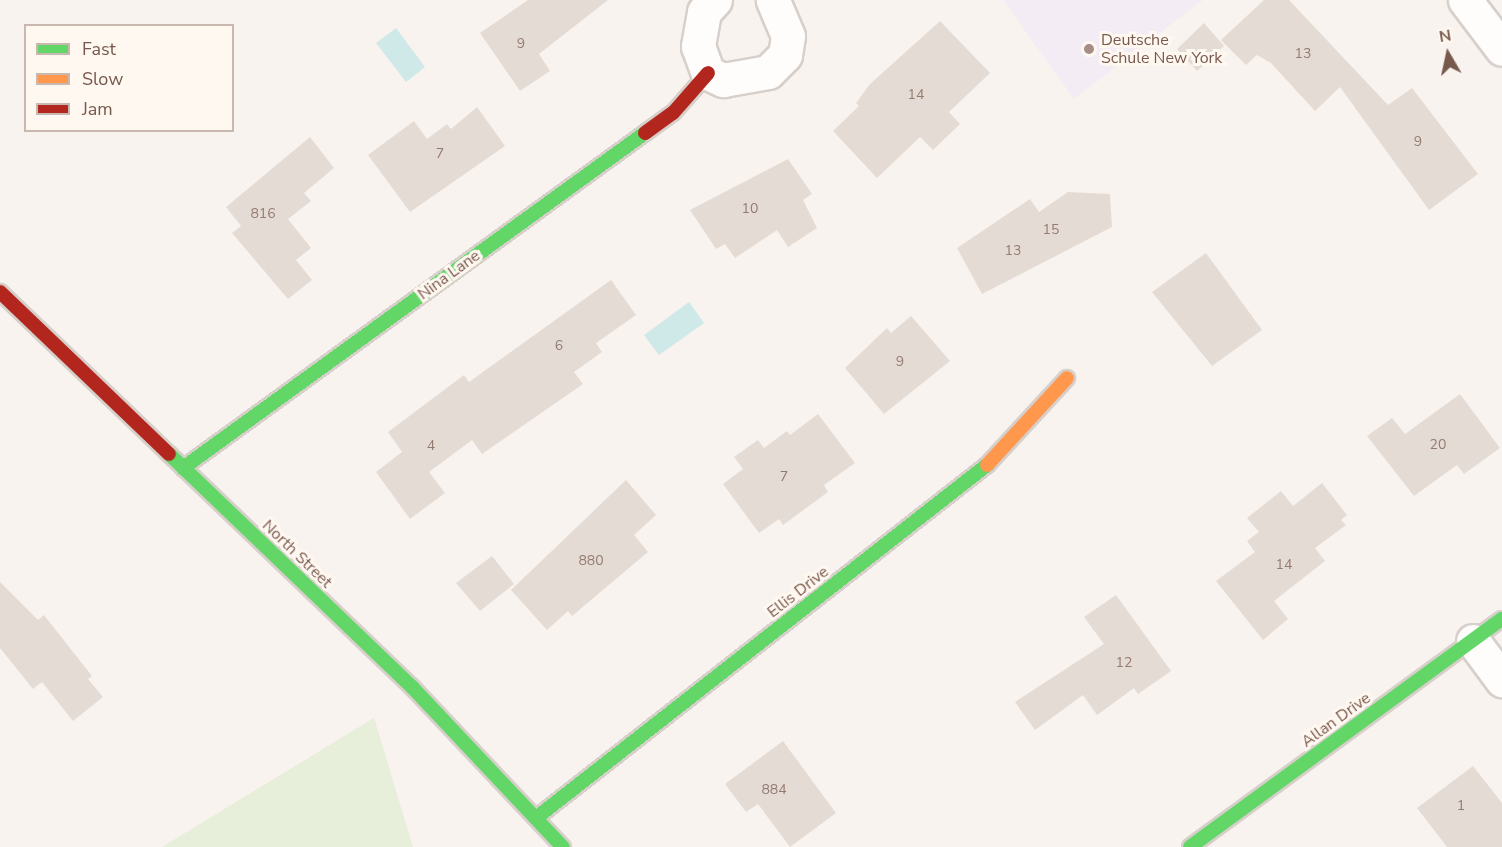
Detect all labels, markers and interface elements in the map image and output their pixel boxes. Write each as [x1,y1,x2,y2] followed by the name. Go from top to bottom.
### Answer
[24,24,234,132] legend
[1418,24,1478,84] north arrow
[1438,24,1453,48] text: N
[1101,30,1222,68] place label: Deutsche Schule New York
[517,36,525,52] house number: 9
[82,37,116,61] text: Fast
[1082,42,1096,56] marker: Deutsche Schule New York
[1295,46,1311,62] house number: 13
[82,67,123,91] text: Slow
[908,87,924,103] house number: 14
[82,97,113,121] text: Jam
[1414,134,1422,150] house number: 9
[436,146,444,162] house number: 7
[742,201,758,217] house number: 10
[250,206,276,222] house number: 816
[1043,222,1059,238] house number: 15
[1005,243,1021,259] house number: 13
[414,246,484,304] street label: Nina Lane
[555,338,563,354] house number: 6
[896,354,904,370] house number: 9
[1430,437,1446,453] house number: 20
[427,438,435,454] house number: 4
[780,469,788,485] house number: 7
[258,516,336,592] street label: North Street
[578,553,604,569] house number: 880
[1276,557,1292,573] house number: 14
[764,562,832,622] street label: Ellis Drive
[1116,655,1132,671] house number: 12
[1298,688,1374,752] street label: Allan Drive
[761,782,787,798] house number: 884
[1457,798,1465,814] house number: 1

